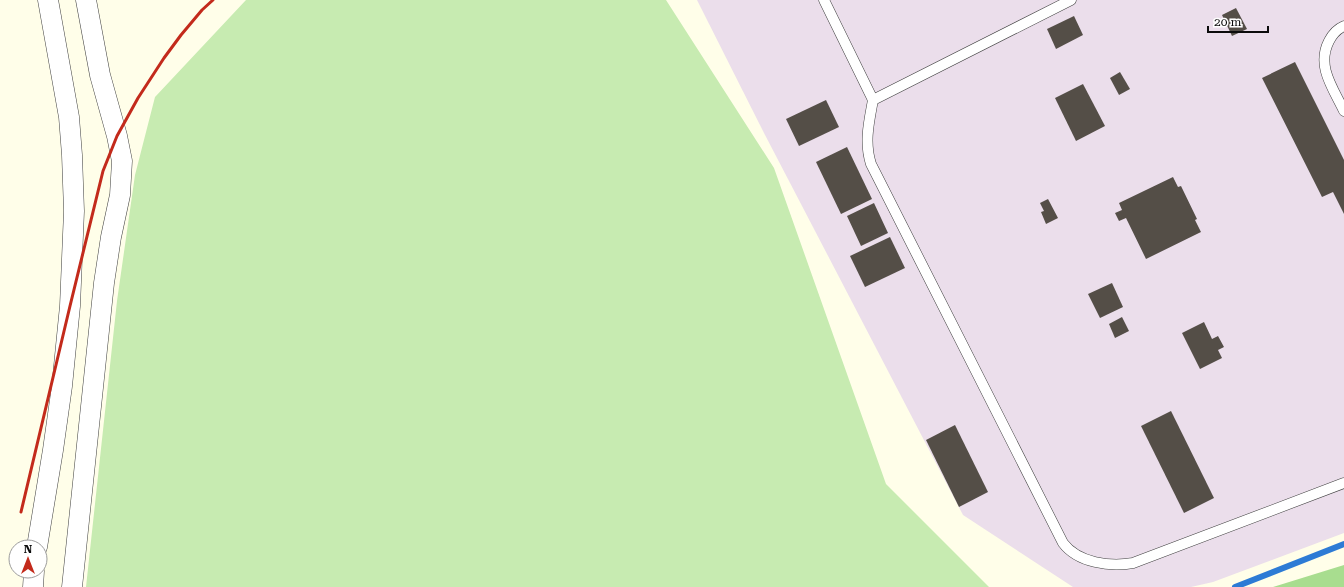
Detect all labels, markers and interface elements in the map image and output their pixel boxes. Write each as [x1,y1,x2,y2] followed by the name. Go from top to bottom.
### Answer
[1208,8,1268,34] scale bar
[1214,15,1241,29] text: 20 m
[8,539,48,579] north arrow
[24,543,33,556] text: N

